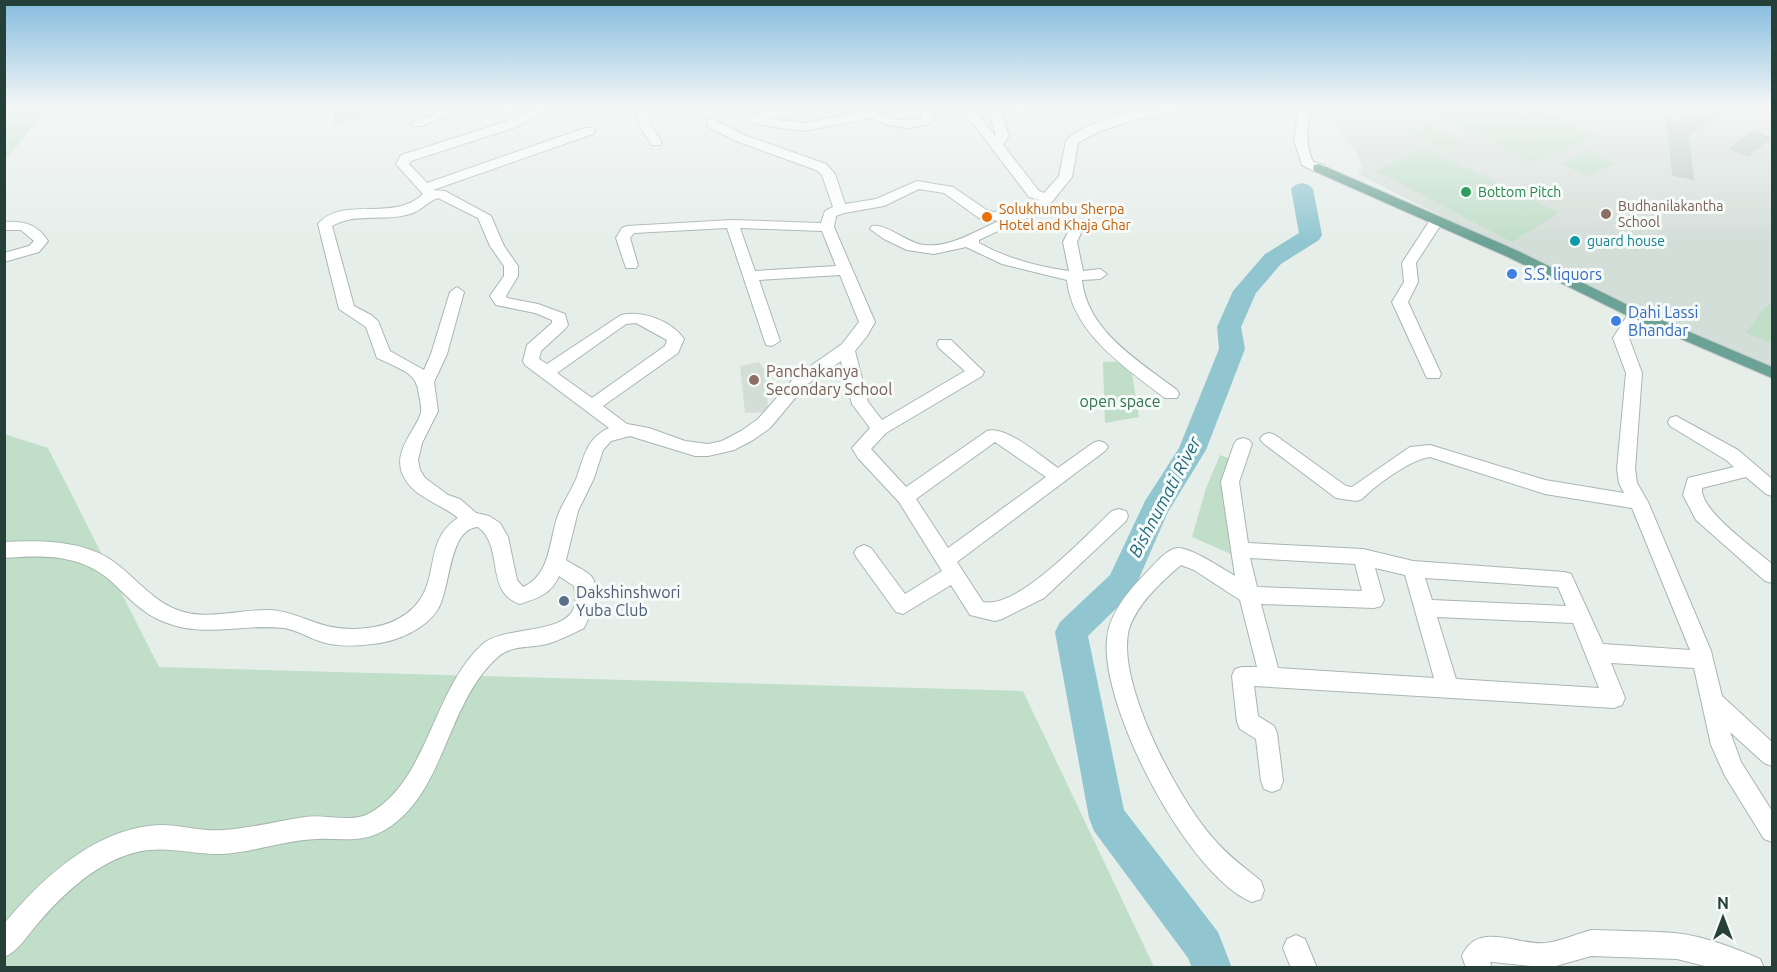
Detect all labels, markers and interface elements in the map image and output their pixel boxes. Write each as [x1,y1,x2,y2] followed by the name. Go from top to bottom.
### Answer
[1478,184,1561,200] place label: Bottom Pitch
[1459,185,1473,199] marker: Bottom Pitch
[1618,198,1724,230] place label: Budhanilakantha School
[999,201,1132,233] place label: Solukhumbu Sherpa Hotel and Khaja Ghar
[1599,207,1613,221] marker: Budhanilakantha School
[980,210,994,224] marker: Solukhumbu Sherpa Hotel and Khaja Ghar
[1587,233,1665,249] place label: guard house
[1568,234,1582,248] marker: guard house
[1524,265,1602,283] place label: S.S. liquors
[1505,267,1519,281] marker: S.S. liquors
[1628,303,1698,339] place label: Dahi Lassi Bhandar
[1609,314,1623,328] marker: Dahi Lassi Bhandar
[766,362,892,398] place label: Panchakanya Secondary School
[747,373,761,387] marker: Panchakanya Secondary School
[1079,392,1161,410] park label: open space
[1124,432,1205,560] water label: Bishnumati River
[576,583,680,619] place label: Dakshinshwori Yuba Club
[557,594,571,608] marker: Dakshinshwori Yuba Club
[1693,888,1753,948] north arrow
[1717,894,1729,912] text: N

